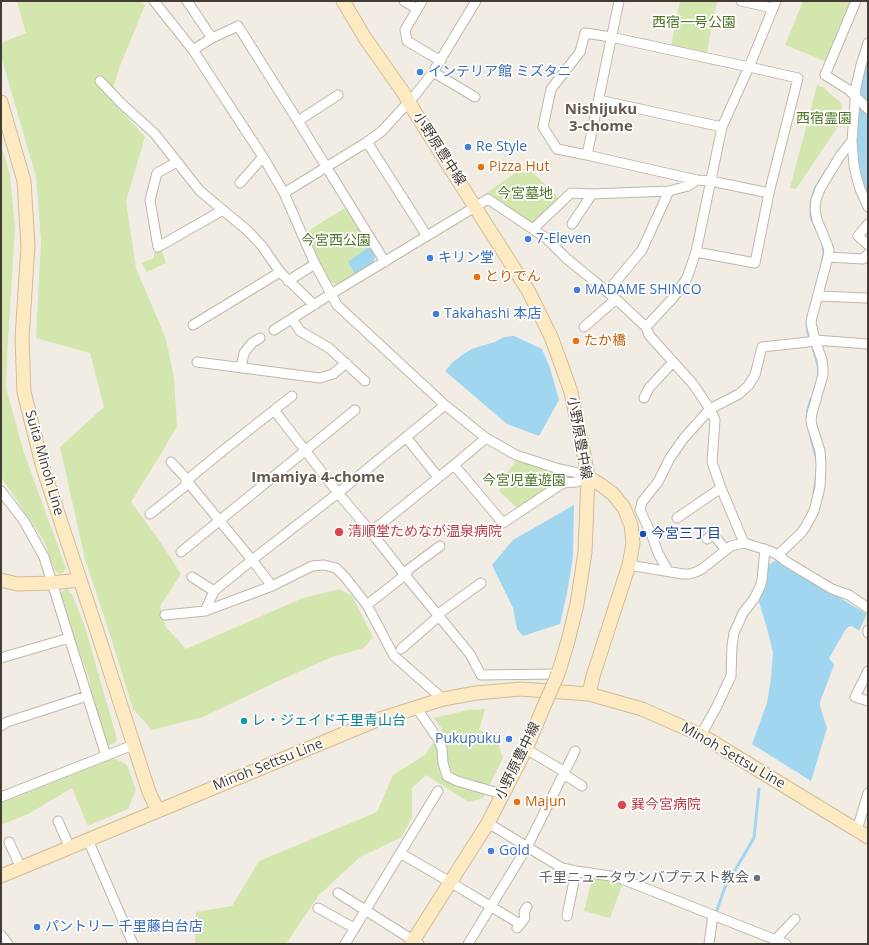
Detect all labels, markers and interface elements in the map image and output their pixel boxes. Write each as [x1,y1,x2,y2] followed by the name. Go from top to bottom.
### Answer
[652,15,736,31] park label: 西宿一号公園
[428,64,572,80] place label: インテリア館 ミズタニ
[415,67,425,77] marker: インテリア館 ミズタニ
[565,101,637,136] district label: Nishijuku 3-chome
[409,109,469,189] street label: 小野原豊中線
[796,111,852,127] park label: 西宿霊園
[476,139,527,155] place label: Re Style
[463,142,473,152] marker: Re Style
[489,159,549,175] place label: Pizza Hut
[476,162,486,172] marker: Pizza Hut
[497,186,553,202] park label: 今宮墓地
[536,231,591,247] place label: 7-Eleven
[301,233,371,249] park label: 今宮西公園
[523,234,533,244] marker: 7-Eleven
[438,250,494,266] place label: キリン堂
[425,253,435,263] marker: キリン堂
[485,269,541,285] place label: とりでん
[472,272,482,282] marker: とりでん
[585,282,702,298] place label: MADAME SHINCO
[572,285,582,295] marker: MADAME SHINCO
[444,306,541,322] place label: Takahashi 本店
[431,309,441,319] marker: Takahashi 本店
[584,333,626,349] place label: たか橋
[571,336,581,346] marker: たか橋
[563,395,595,481] street label: 小野原豊中線
[21,408,67,518] street label: Suita Minoh Line
[251,469,385,487] district label: Imamiya 4-chome
[482,473,566,489] park label: 今宮児童遊園
[348,524,502,540] place label: 清順堂ためなが温泉病院
[333,526,345,538] marker: 清順堂ためなが温泉病院
[651,526,721,542] place label: 今宮三丁目
[638,529,648,539] marker: 今宮三丁目
[252,713,406,729] place label: レ・ジェイド千里青山台
[239,716,249,726] marker: レ・ジェイド千里青山台
[678,719,788,793] street label: Minoh Settsu Line
[492,720,544,802] street label: 小野原豊中線
[435,731,501,747] place label: Pukupuku
[504,734,514,744] marker: Pukupuku
[211,735,325,795] street label: Minoh Settsu Line
[525,794,566,810] place label: Majun
[512,797,522,807] marker: Majun
[631,797,701,813] place label: 巽今宮病院
[616,799,628,811] marker: 巽今宮病院
[499,843,530,859] place label: Gold
[486,846,496,856] marker: Gold
[539,870,749,886] place label: 千里ニュータウンバプテスト教会
[752,873,762,883] marker: 千里ニュータウンバプテスト教会
[45,919,203,935] place label: パントリー 千里藤白台店
[32,922,42,932] marker: パントリー 千里藤白台店

